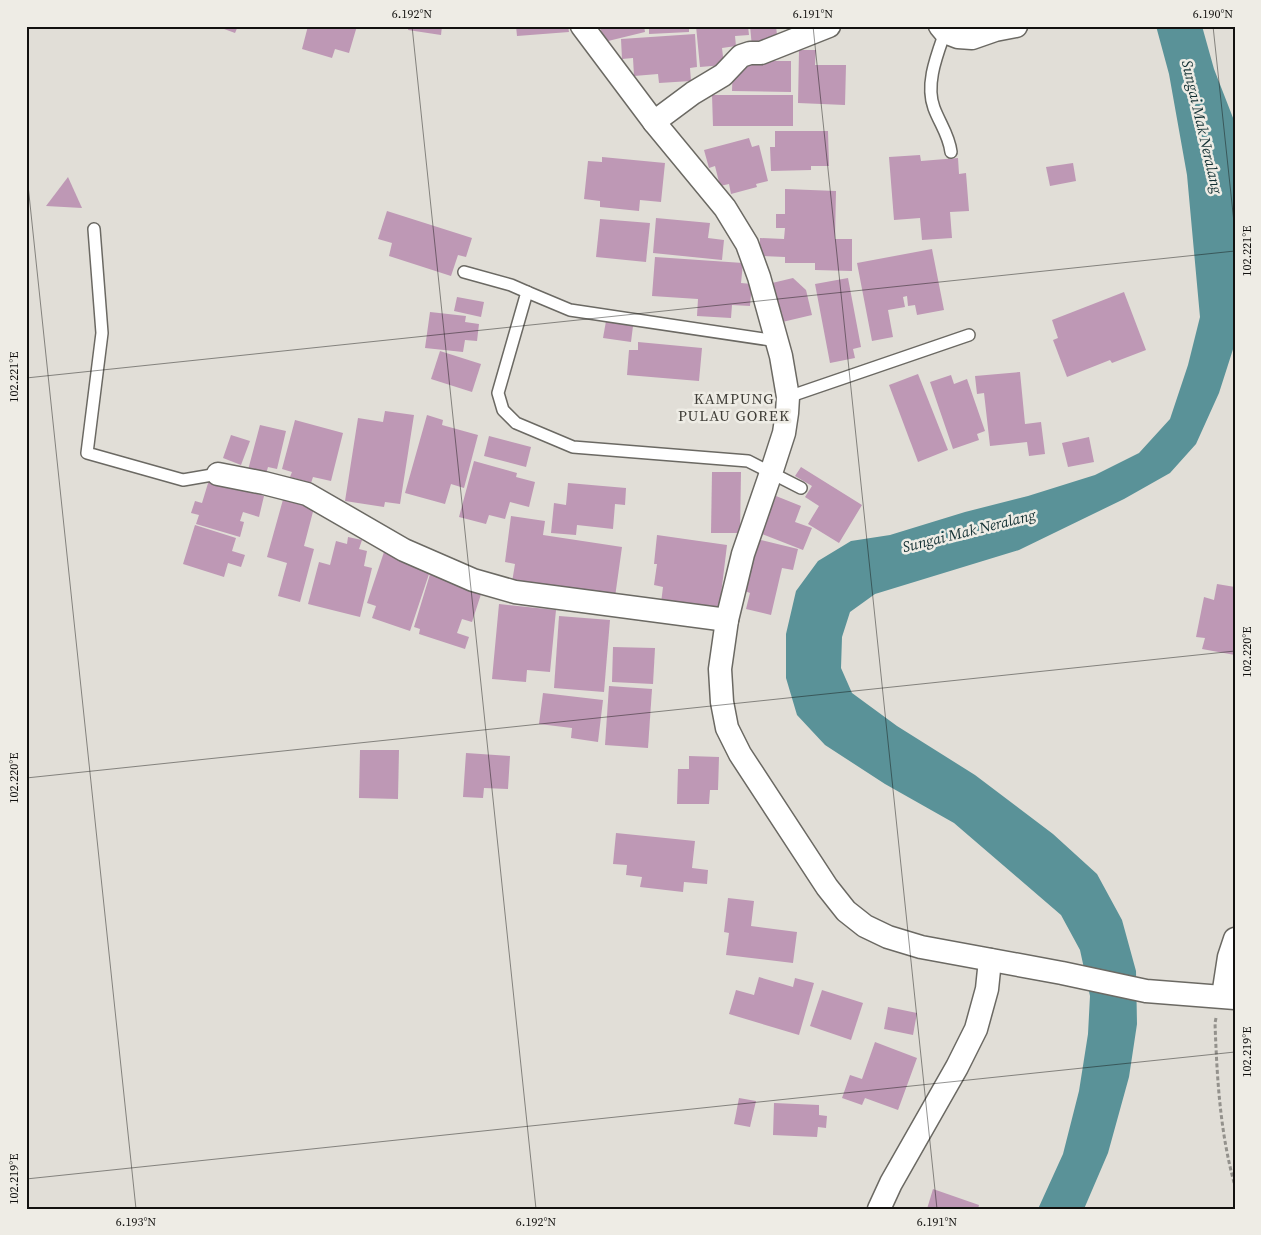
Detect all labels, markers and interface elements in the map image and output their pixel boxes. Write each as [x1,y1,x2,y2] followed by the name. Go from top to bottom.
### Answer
[392,6,432,22] text: 6.192°N
[793,6,833,22] text: 6.191°N
[1193,6,1233,22] text: 6.190°N
[1177,58,1228,196] water label: Sungai Mak Neralang
[1239,226,1255,276] text: 102.221°E
[6,352,22,402] text: 102.221°E
[678,388,790,426] district label: KAMPUNG PULAU GOREK
[900,504,1038,557] water label: Sungai Mak Neralang
[1239,627,1255,677] text: 102.220°E
[6,753,22,803] text: 102.220°E
[1239,1027,1255,1077] text: 102.219°E
[6,1154,22,1204] text: 102.219°E
[116,1214,156,1230] text: 6.193°N
[516,1214,556,1230] text: 6.192°N
[917,1214,957,1230] text: 6.191°N

